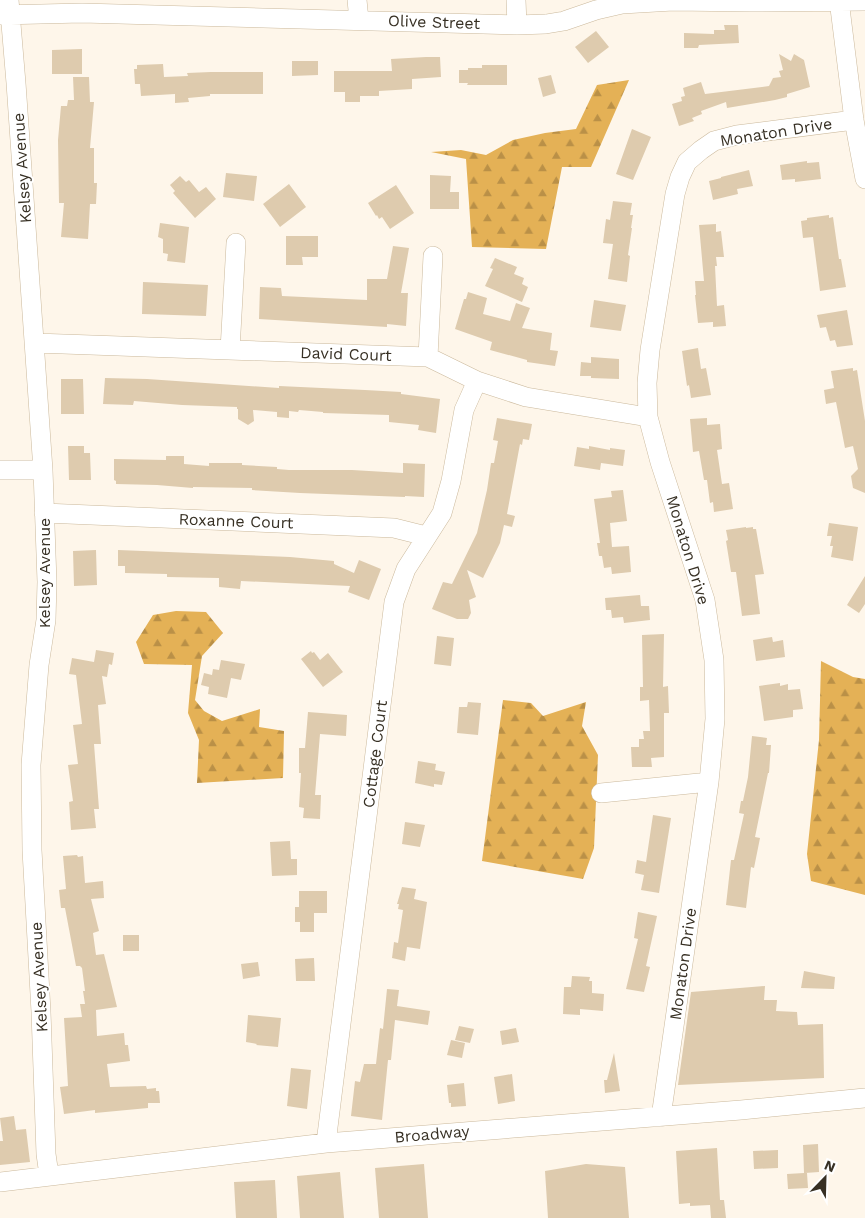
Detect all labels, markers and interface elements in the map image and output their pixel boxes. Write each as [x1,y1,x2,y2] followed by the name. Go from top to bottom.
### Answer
[388,11,481,33] street label: Olive Street
[9,112,35,224] street label: Kelsey Avenue
[719,114,833,150] street label: Monaton Drive
[300,343,392,365] street label: David Court
[662,493,714,607] street label: Monaton Drive
[178,510,294,533] street label: Roxanne Court
[35,518,54,628] street label: Kelsey Avenue
[359,699,391,809] street label: Cottage Court
[666,907,700,1021] street label: Monaton Drive
[27,921,51,1033] street label: Kelsey Avenue
[394,1121,471,1147] street label: Broadway
[800,1153,850,1203] north arrow
[822,1157,838,1175] text: N

